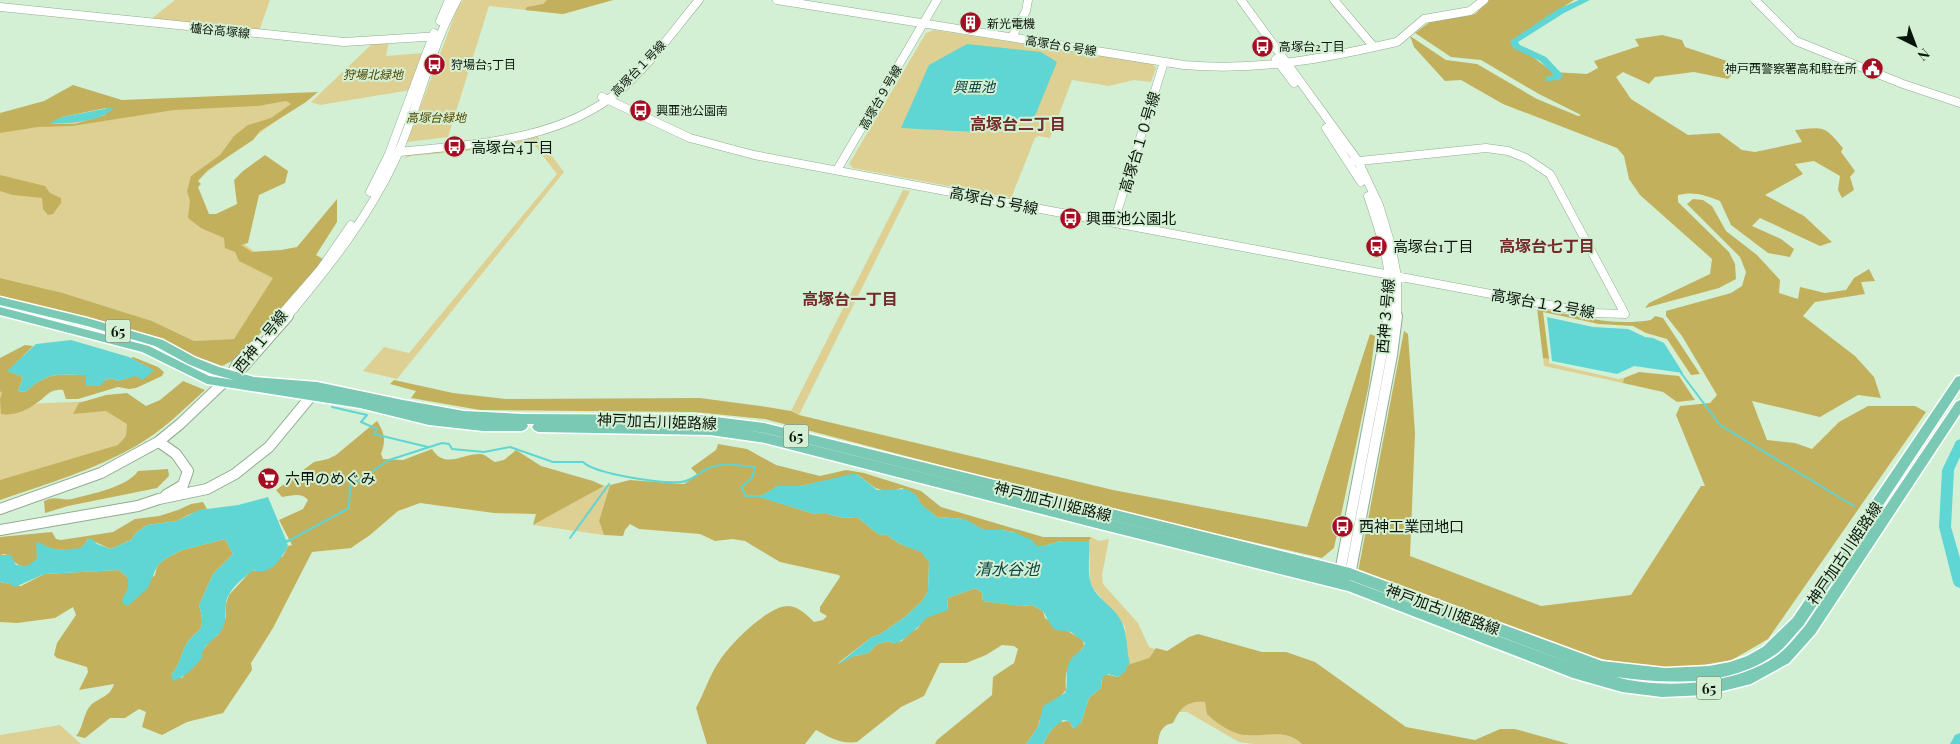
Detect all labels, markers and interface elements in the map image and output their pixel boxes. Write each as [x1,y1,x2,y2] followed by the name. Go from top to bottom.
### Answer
[959,11,983,35] building icon: 新光電機
[987,15,1035,31] place label: 新光電機
[189,19,251,41] street label: 櫨谷高塚線
[1890,20,1940,70] north arrow
[1024,31,1098,59] street label: 高塚台６号線
[1251,34,1275,58] bus stop icon: 高塚台2丁目
[607,37,669,99] street label: 高塚台１号線
[1279,38,1345,54] place label: 高塚台2丁目
[1914,45,1934,65] text: N
[423,52,447,76] bus stop icon: 狩場台5丁目
[451,56,516,72] place label: 狩場台5丁目
[1861,56,1885,80] public building icon: 神戸西警察署高和駐在所
[1725,60,1857,76] place label: 神戸西警察署高和駐在所
[855,62,905,132] street label: 高塚台９号線
[343,66,405,82] park label: 狩場北緑地
[953,77,997,96] water label: 興亜池
[1114,89,1164,195] street label: 高塚台１０号線
[628,98,652,122] bus stop icon: 興亜池公園南
[656,102,728,118] place label: 興亜池公園南
[406,109,468,125] park label: 高塚台緑地
[970,113,1066,134] district label: 高塚台二丁目
[443,135,467,159] bus stop icon: 高塚台4丁目
[471,137,553,157] place label: 高塚台4丁目
[948,182,1040,218] street label: 高塚台５号線
[1058,206,1082,230] bus stop icon: 興亜池公園北
[1086,208,1176,228] place label: 興亜池公園北
[1365,234,1389,258] bus stop icon: 高塚台1丁目
[1499,235,1595,256] district label: 高塚台七丁目
[1393,236,1474,256] place label: 高塚台1丁目
[1372,278,1398,354] street label: 西神３号線
[1490,284,1596,322] street label: 高塚台１２号線
[802,288,898,309] district label: 高塚台一丁目
[229,306,291,376] street label: 西神１号線
[106,320,130,342] road number: 65
[597,409,717,433] street label: 神戸加古川姫路線
[784,424,808,448] road number: 65
[257,466,281,490] supermarket icon: 六甲のめぐみ
[285,468,375,488] place label: 六甲のめぐみ
[992,477,1114,525] street label: 神戸加古川姫路線
[1802,498,1886,608] street label: 神戸加古川姫路線
[1331,514,1355,538] bus stop icon: 西神工業団地口
[1359,516,1464,536] place label: 西神工業団地口
[975,558,1041,579] water label: 清水谷池
[1383,579,1503,639] street label: 神戸加古川姫路線
[1696,676,1722,700] road number: 65

